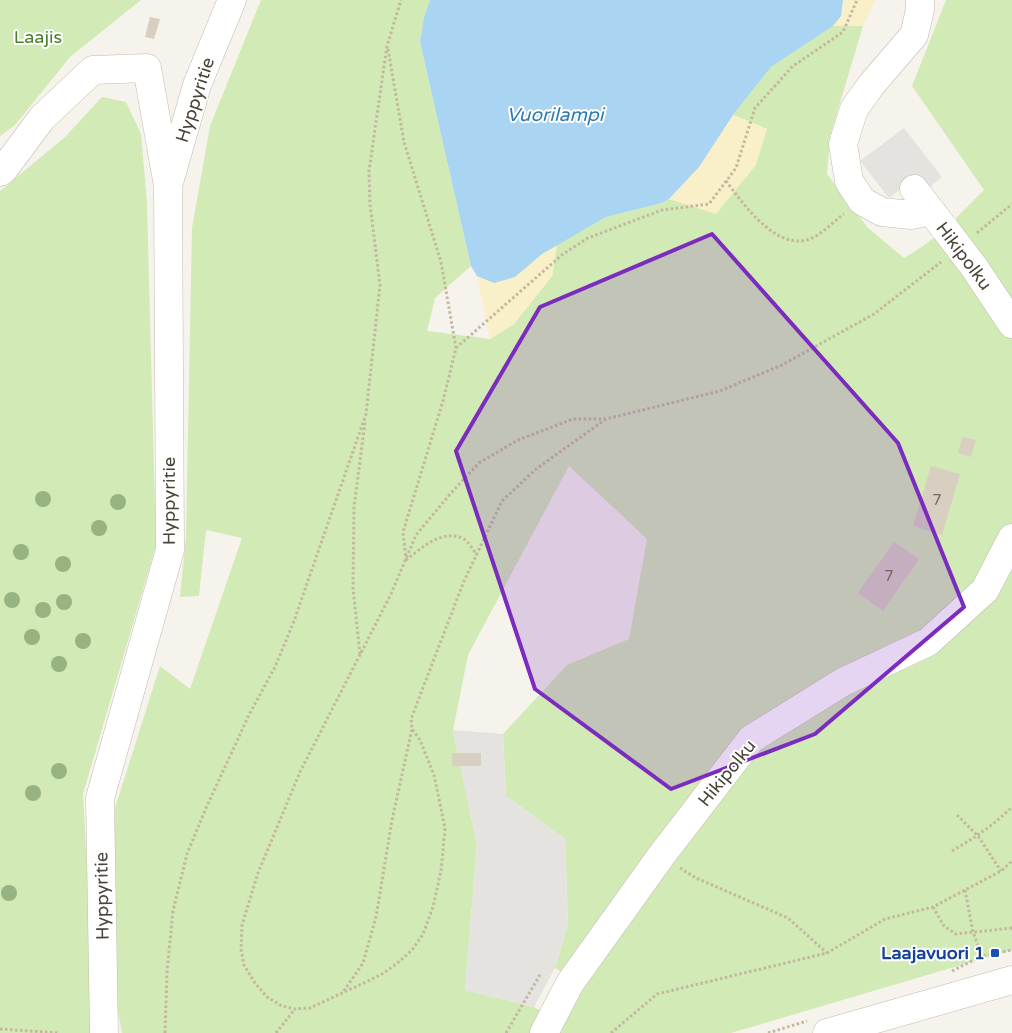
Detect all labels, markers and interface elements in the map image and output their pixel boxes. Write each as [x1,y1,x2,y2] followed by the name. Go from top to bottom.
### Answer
[14,26,62,48] park label: Laajis
[171,55,219,145] street label: Hyppyritie
[506,104,606,126] water label: Vuorilampi
[931,218,997,294] street label: Hikipolku
[158,457,180,545] street label: Hyppyritie
[932,491,942,509] house number: 7
[884,567,894,585] house number: 7
[693,735,761,811] street label: Hikipolku
[90,852,114,940] street label: Hyppyritie
[881,942,985,964] place label: Laajavuori 1
[989,947,1001,959] marker: Laajavuori 1

